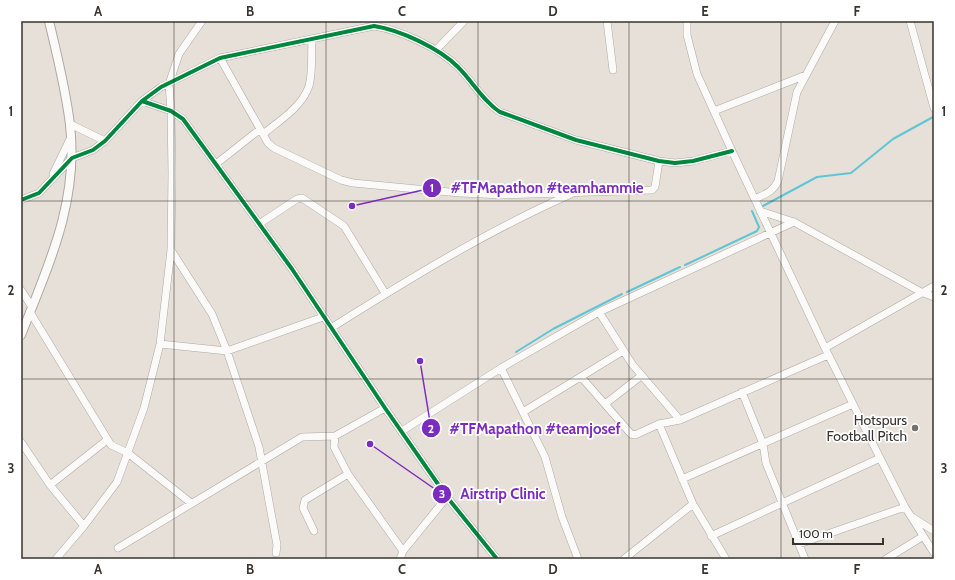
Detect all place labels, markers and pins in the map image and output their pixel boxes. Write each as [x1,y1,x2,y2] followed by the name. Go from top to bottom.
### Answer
[422,174,652,201] callout: #TFMapathon #teamhammie
[827,411,907,445] place label: Hotspurs Football Pitch
[421,415,629,442] callout: #TFMapathon #teamjosef
[910,423,920,433] marker: Hotspurs Football Pitch
[432,481,553,508] callout: Airstrip Clinic

